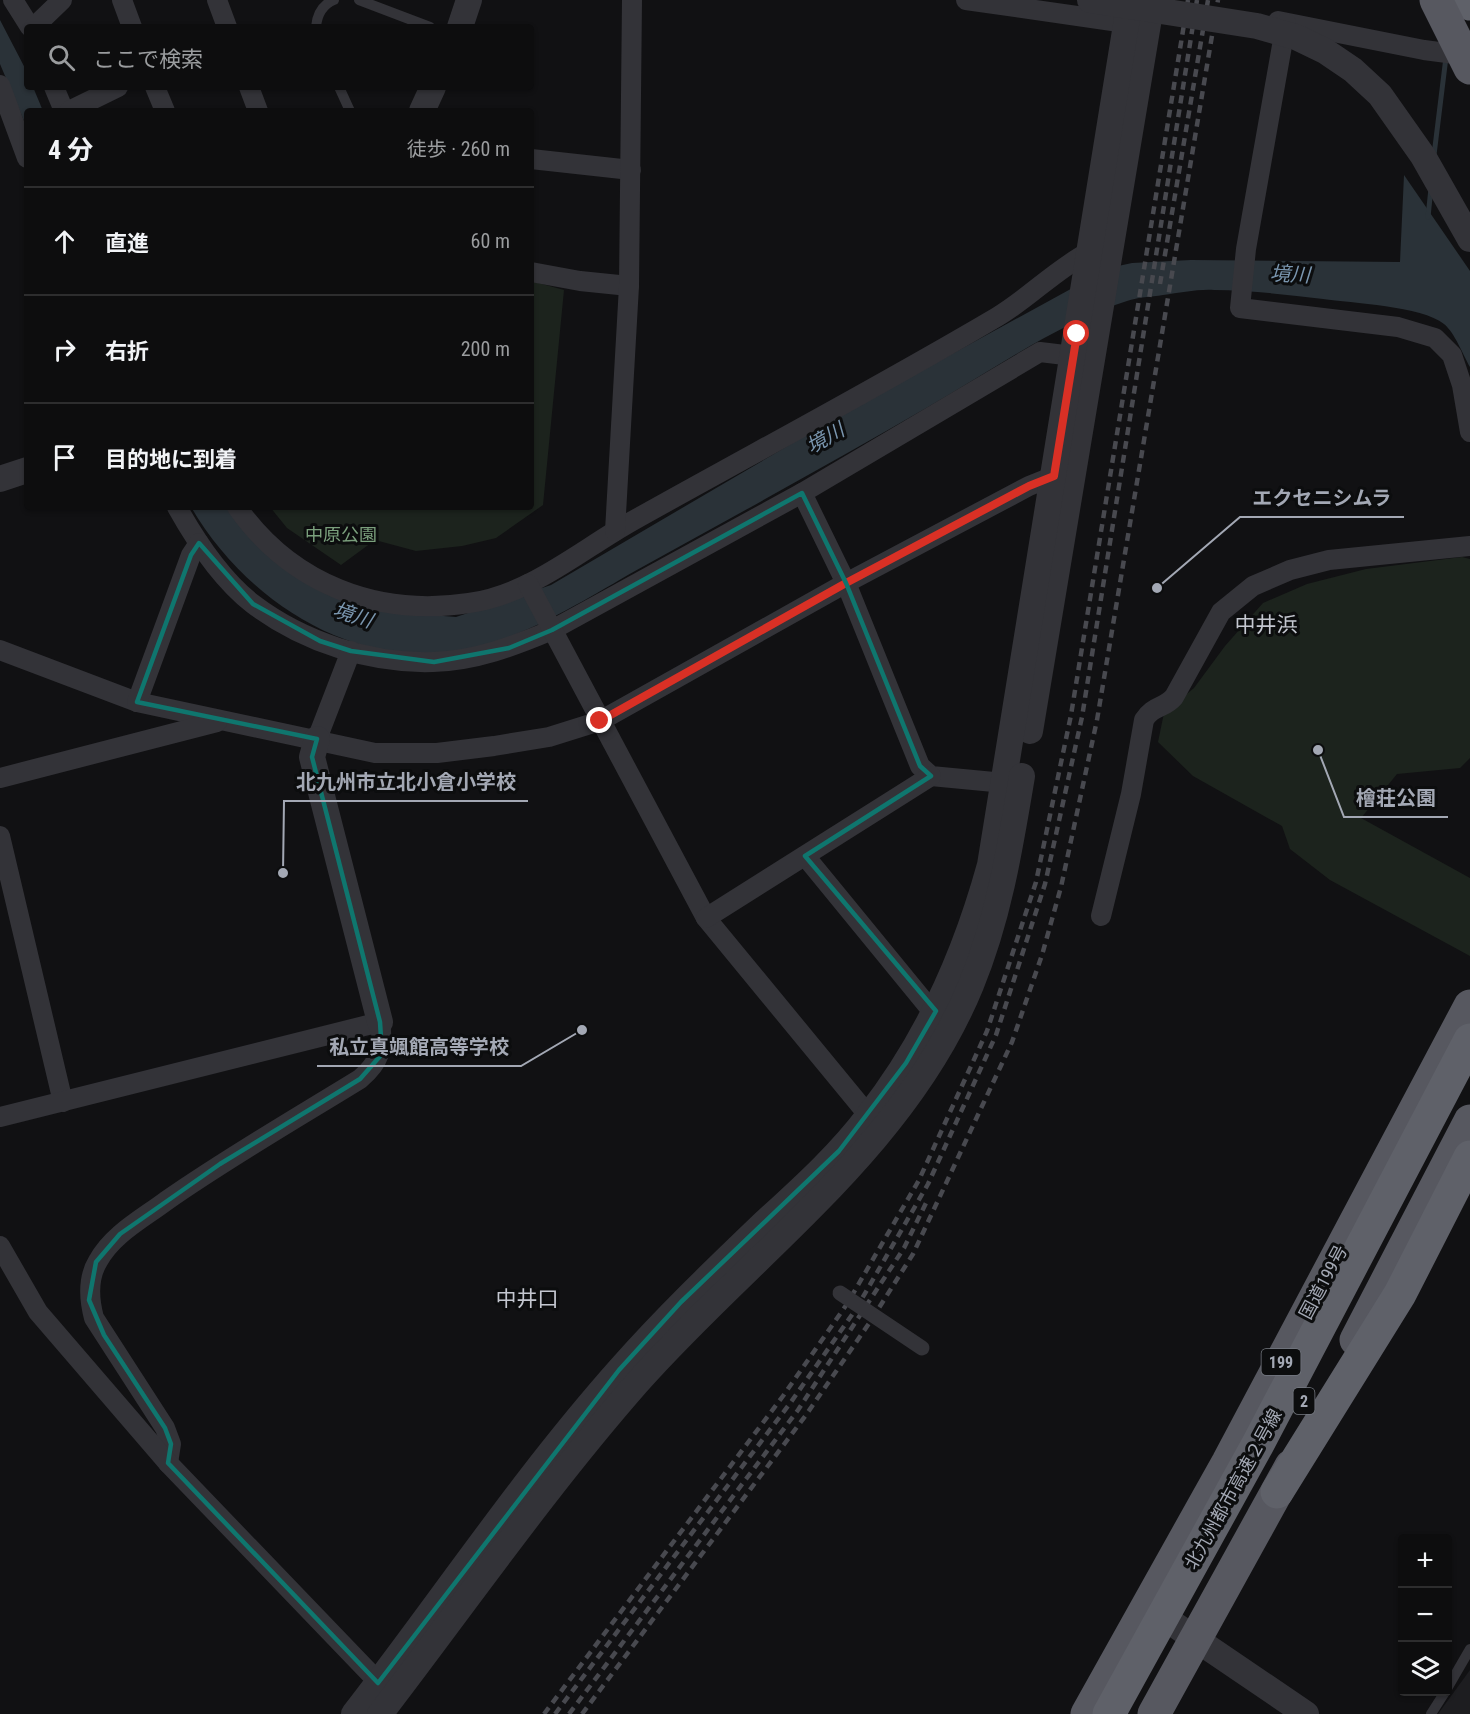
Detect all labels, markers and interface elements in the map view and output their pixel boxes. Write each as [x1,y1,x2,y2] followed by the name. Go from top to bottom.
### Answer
[24,24,534,90] search box
[45,41,78,74] icon: search
[93,47,203,72] text: ここで検索
[48,135,93,165] text: 4 分
[407,137,510,161] text: 徒歩 · 260 m
[48,225,81,258] icon: ahead
[471,229,510,253] text: 60 m
[105,231,149,256] text: 直進
[1269,261,1313,287] water label: 境川
[1063,320,1089,346] route start
[48,333,81,366] icon: right
[461,337,510,361] text: 200 m
[105,339,149,364] text: 右折
[802,417,850,458] water label: 境川
[48,441,81,474] icon: arrive
[105,447,237,472] text: 目的地に到着
[1240,479,1404,517] callout: エクセニシムラ
[1253,486,1392,510] text: エクセニシムラ
[305,524,377,545] park label: 中原公園
[330,597,378,633] water label: 境川
[1235,613,1298,637] district label: 中井浜
[586,707,612,733] route end
[284,763,528,801] callout: 北九州市立北小倉小学校
[296,770,516,794] text: 北九州市立北小倉小学校
[1344,779,1448,817] callout: 檜荘公園
[1356,786,1436,810] text: 檜荘公園
[317,1028,521,1066] callout: 私立真颯館高等学校
[329,1035,509,1059] text: 私立真颯館高等学校
[1295,1241,1351,1323] street label: 国道199号
[496,1287,559,1311] district label: 中井口
[1262,1349,1300,1375] road number: 199
[1294,1388,1314,1414] road number: 2
[1180,1405,1286,1573] street label: 北九州都市高速２号線
[1398,1534,1452,1696] map controls
[1398,1534,1452,1588] button: +
[1398,1588,1452,1642] button: −
[1398,1642,1452,1696] button: layers

